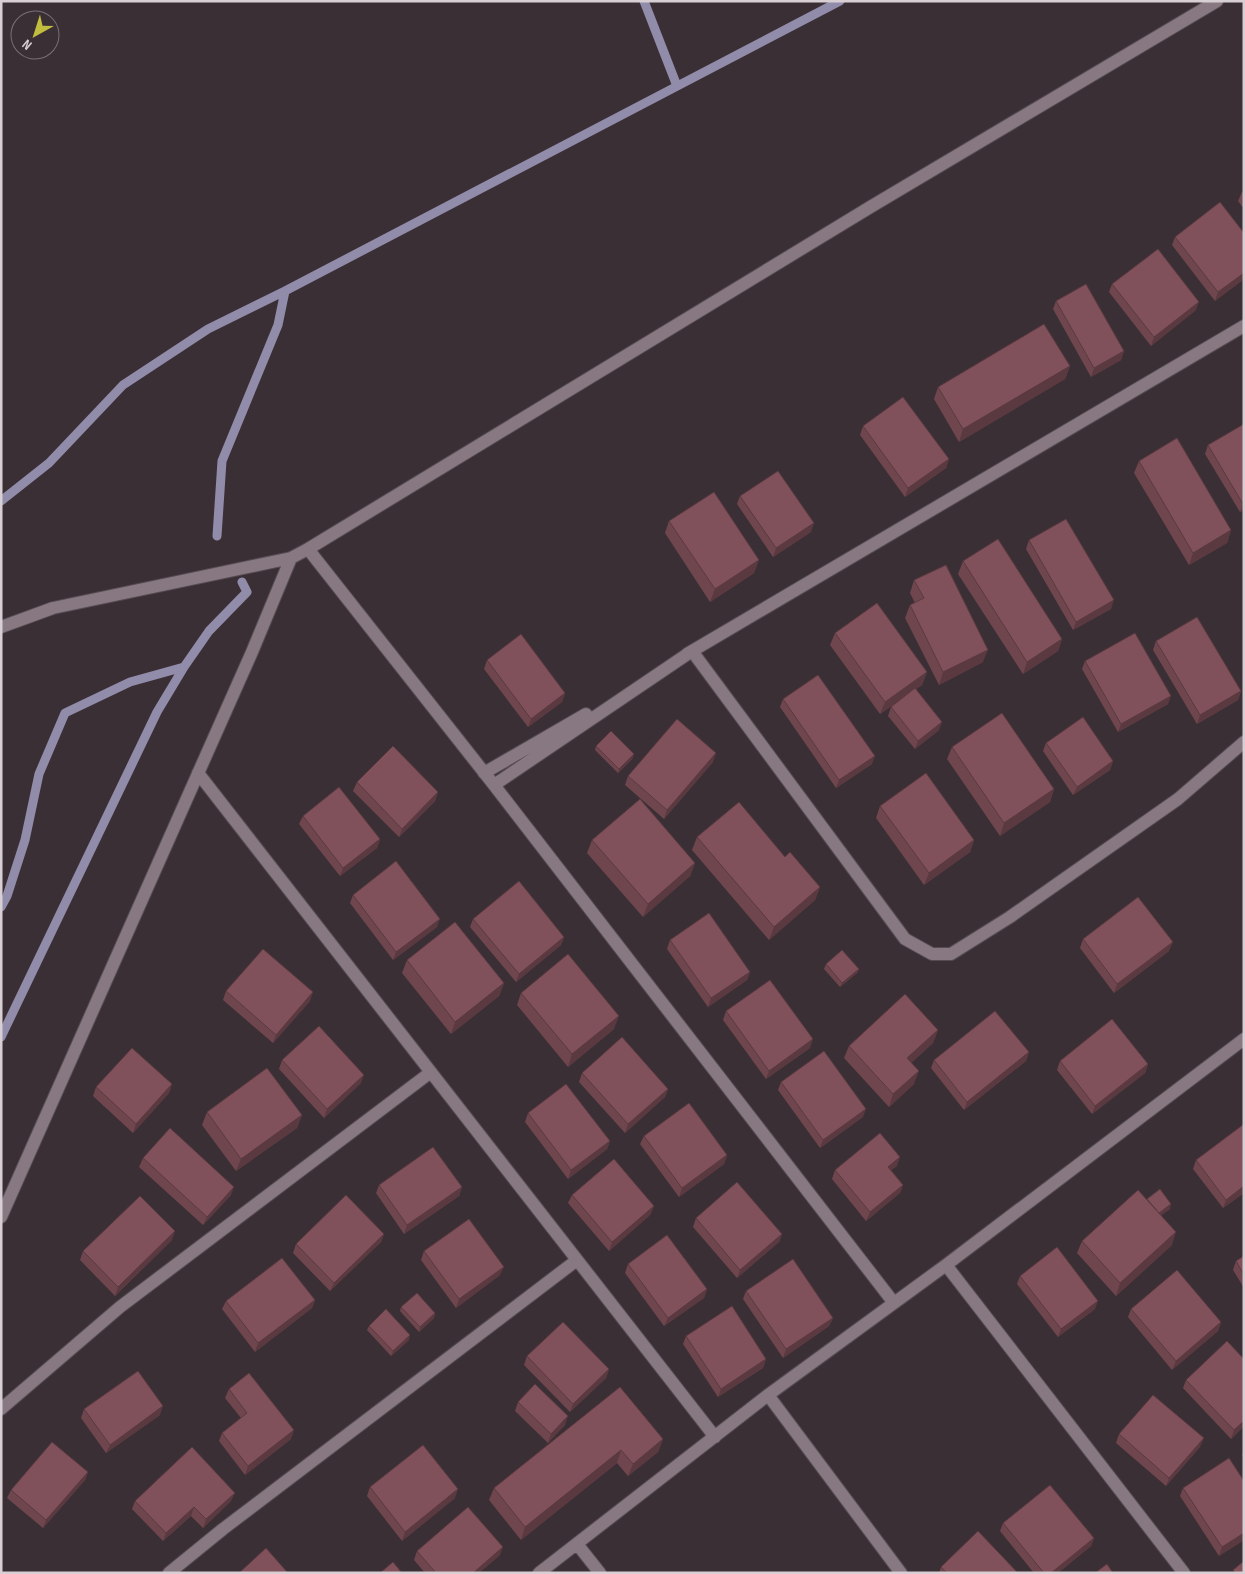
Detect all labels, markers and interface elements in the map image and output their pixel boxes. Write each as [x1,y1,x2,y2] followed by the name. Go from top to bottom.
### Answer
[10,10,60,60] north arrow
[19,36,35,54] text: N

